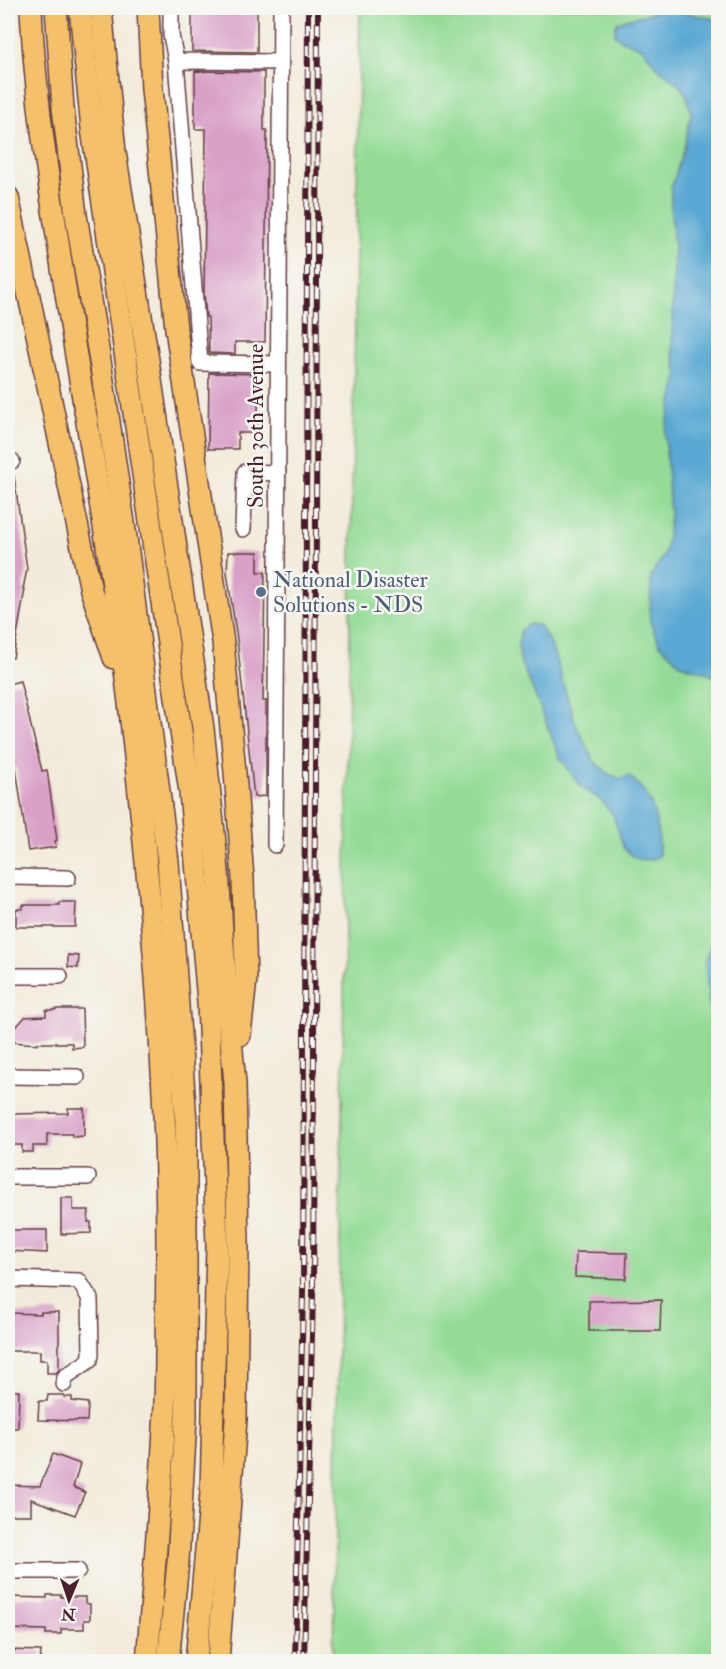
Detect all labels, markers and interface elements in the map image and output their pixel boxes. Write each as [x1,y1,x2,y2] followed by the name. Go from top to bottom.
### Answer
[242,344,270,508] street label: South 30th Avenue
[273,566,429,619] place label: National Disaster Solutions - NDS
[254,585,268,599] marker: National Disaster Solutions - NDS
[39,1570,99,1630] north arrow
[60,1604,77,1624] text: N

